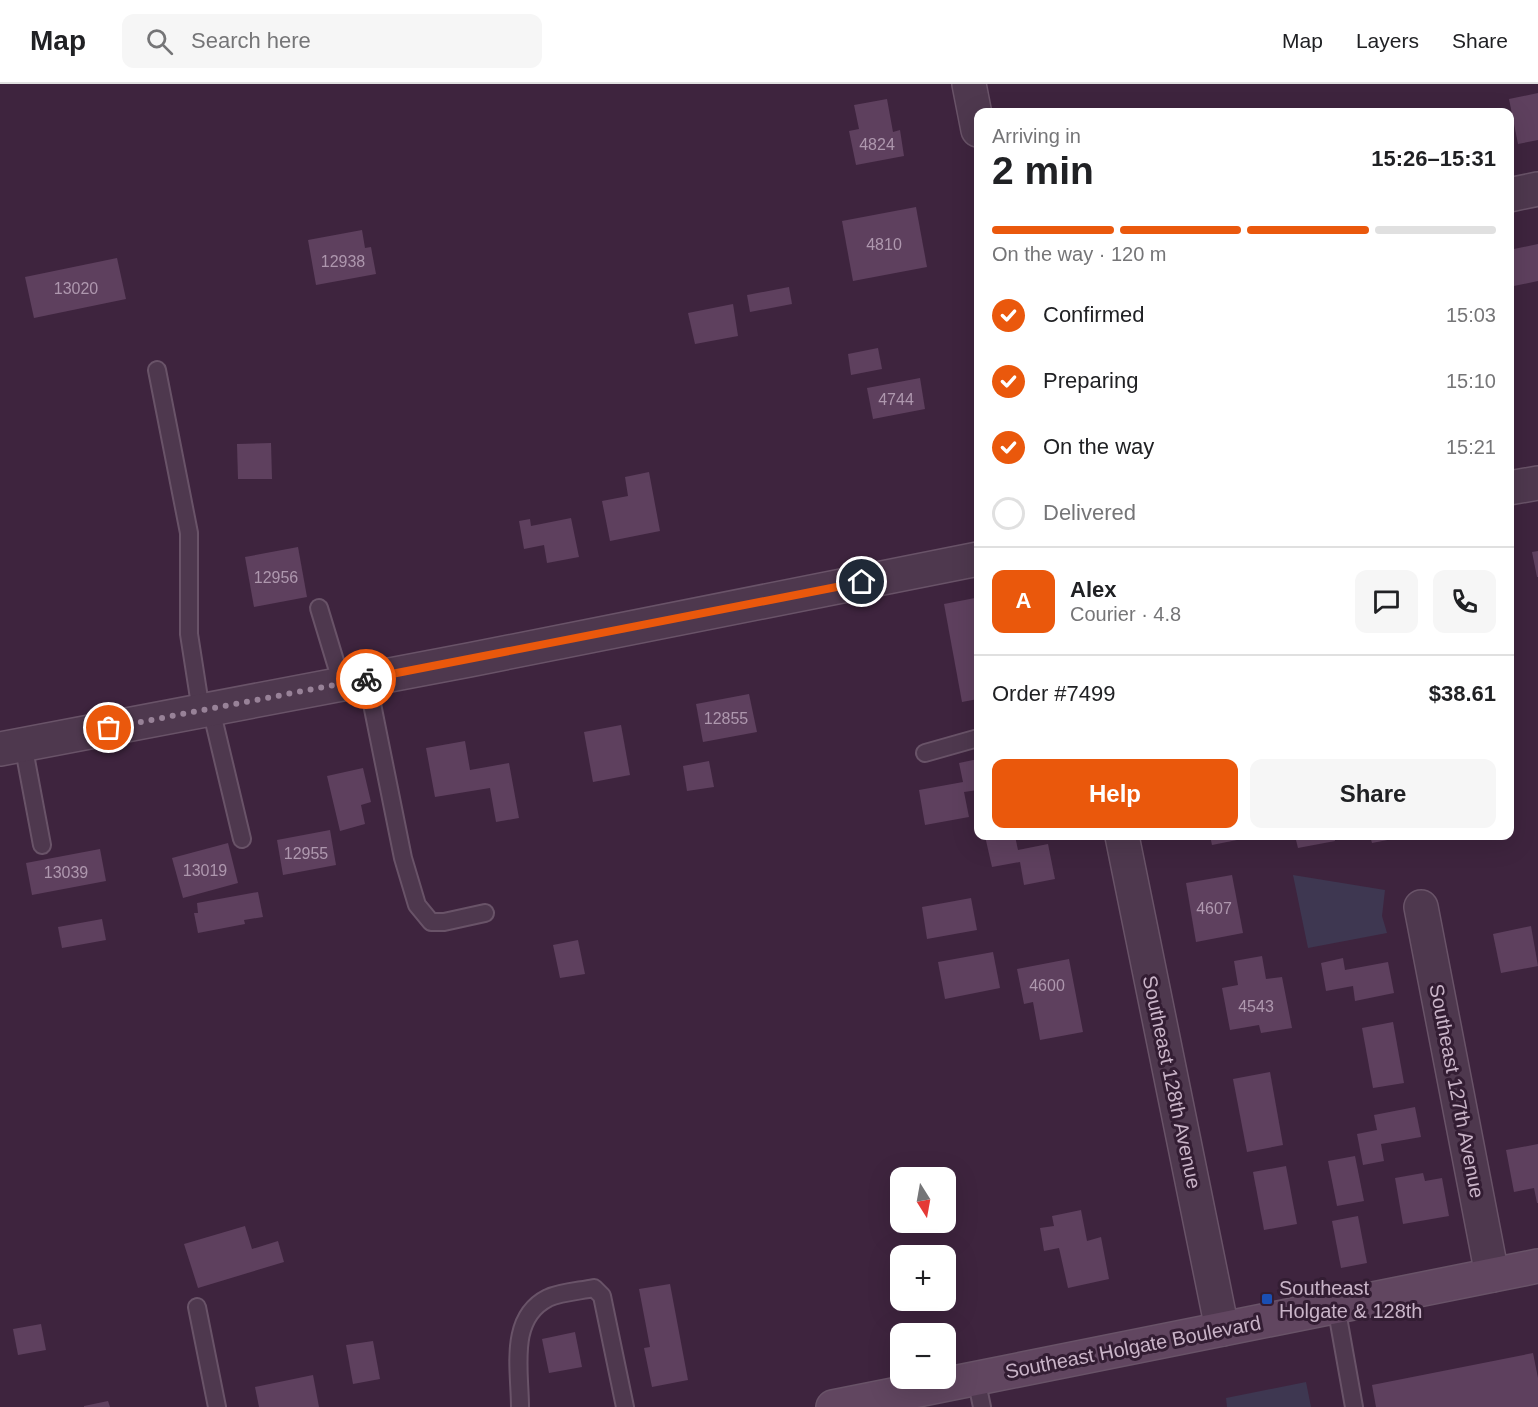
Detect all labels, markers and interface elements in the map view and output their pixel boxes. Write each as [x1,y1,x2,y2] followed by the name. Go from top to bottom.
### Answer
[122,14,542,68] search box
[30,25,86,56] text: Map
[143,25,176,58] icon: search
[191,28,311,53] text: Search here
[1282,29,1323,52] text: Map
[1356,29,1419,52] text: Layers
[1452,29,1508,52] text: Share
[992,125,1081,147] text: Arriving in
[859,136,895,153] house number: 4824
[1371,146,1496,171] text: 15:26–15:31
[992,149,1094,192] text: 2 min
[866,236,902,253] house number: 4810
[992,243,1167,265] text: On the way · 120 m
[321,253,365,270] house number: 12938
[54,280,98,297] house number: 13020
[992,299,1025,332] icon: check
[1043,302,1144,327] text: Confirmed
[1446,304,1496,326] text: 15:03
[992,365,1025,398] icon: check
[1043,368,1138,393] text: Preparing
[1446,370,1496,392] text: 15:10
[878,391,914,408] house number: 4744
[992,431,1025,464] icon: check
[1043,434,1154,459] text: On the way
[1446,436,1496,458] text: 15:21
[1043,500,1136,525] text: Delivered
[836,556,887,607] pin
[845,565,878,598] icon: home
[254,569,298,586] house number: 12956
[1355,570,1418,633] button: chat
[1433,570,1496,633] button: phone
[1070,577,1116,602] text: Alex
[1016,588,1031,613] text: A
[1070,603,1181,625] text: Courier · 4.8
[336,649,396,709] courier
[350,663,383,696] icon: bike
[992,681,1116,706] text: Order #7499
[1429,681,1496,706] text: $38.61
[83,702,134,753] pin
[704,710,748,727] house number: 12855
[92,711,125,744] icon: bag
[992,759,1238,828] button: Help
[1250,759,1496,828] button: Share
[284,845,328,862] house number: 12955
[183,862,227,879] house number: 13019
[44,864,88,881] house number: 13039
[1196,900,1232,917] house number: 4607
[1139,973,1205,1191] street label: Southeast 128th Avenue
[1029,977,1065,994] house number: 4600
[1425,982,1489,1200] street label: Southeast 127th Avenue
[1238,998,1274,1015] house number: 4543
[890,1167,956,1233] north arrow
[890,1167,956,1389] map controls
[890,1245,956,1311] button: +
[1279,1277,1422,1322] place label: Southeast Holgate & 128th
[1260,1292,1274,1306] marker: Southeast Holgate & 128th
[1003,1311,1263,1383] street label: Southeast Holgate Boulevard
[890,1323,956,1389] button: −

